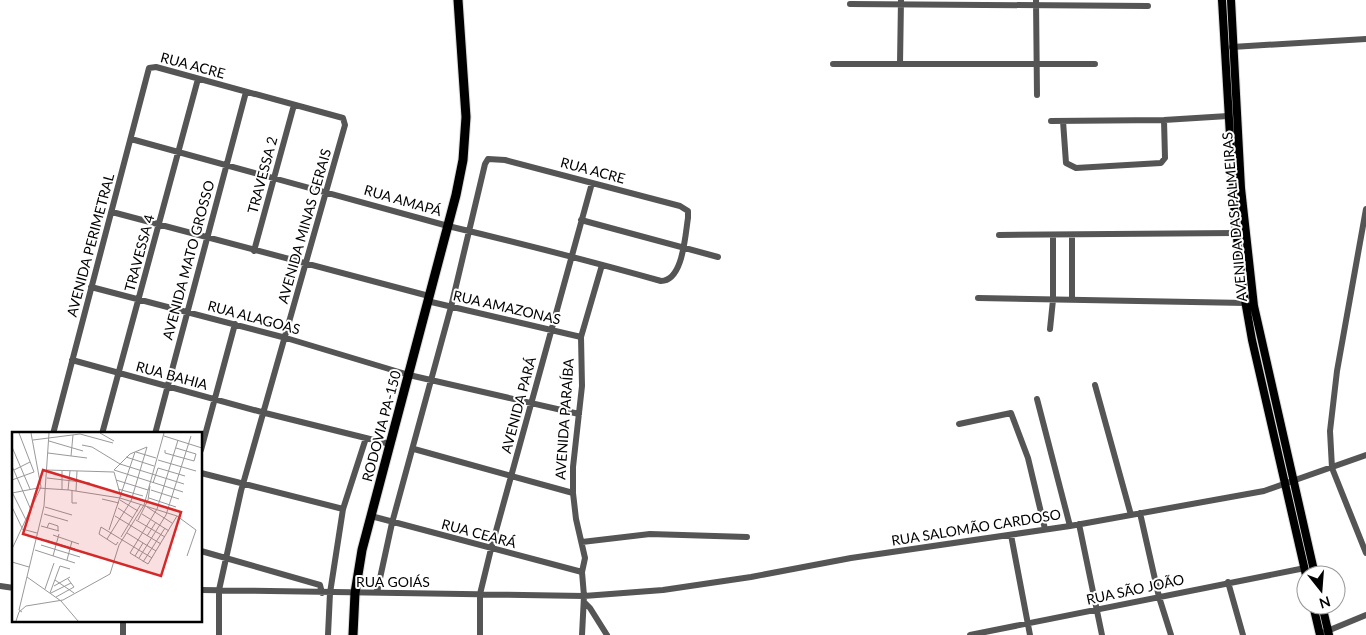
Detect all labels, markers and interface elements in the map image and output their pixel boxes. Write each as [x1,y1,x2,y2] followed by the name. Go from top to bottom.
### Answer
[159,48,227,82] street label: RUA ACRE
[1218,132,1250,302] street label: AVENIDA DAS PALMEIRAS
[244,135,280,215] street label: TRAVESSA 2
[274,147,334,305] street label: AVENIDA MINAS GERAIS
[559,153,627,187] street label: RUA ACRE
[63,171,117,319] street label: AVENIDA PERIMETRAL
[159,178,217,342] street label: AVENIDA MATO GROSSO
[362,181,444,219] street label: RUA AMAPÁ
[121,213,157,293] street label: TRAVESSA 4
[451,286,563,328] street label: RUA AMAZONAS
[206,296,302,338] street label: RUA ALAGOAS
[497,354,539,455] street label: AVENIDA PARÁ
[134,357,210,393] street label: RUA BAHIA
[551,357,577,480] street label: AVENIDA PARAÍBA
[358,369,404,483] street label: RODOVIA PA-150
[12,432,202,622] inset map
[890,505,1062,549] street label: RUA SALOMÃO CARDOSO
[440,515,519,551] street label: RUA CEARÁ
[1296,565,1346,615] north arrow
[1084,570,1186,608] street label: RUA SÃO JOÃO
[356,573,430,590] street label: RUA GOIÁS
[1317,593,1333,613] text: N

